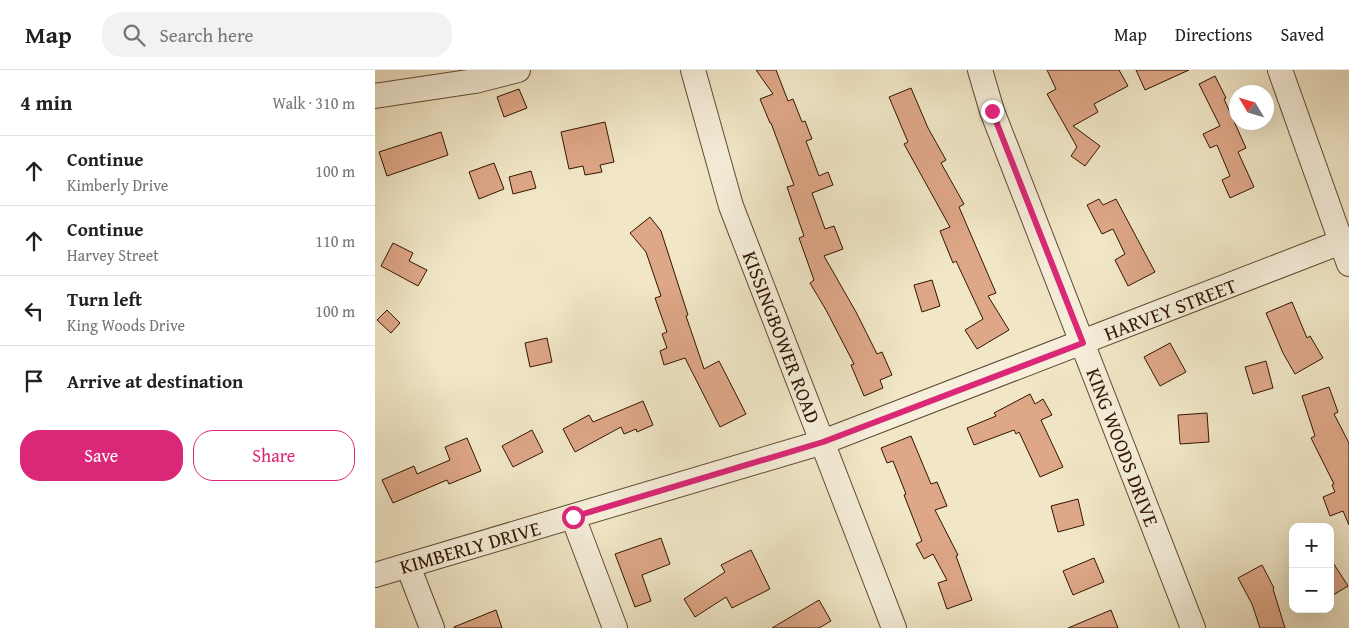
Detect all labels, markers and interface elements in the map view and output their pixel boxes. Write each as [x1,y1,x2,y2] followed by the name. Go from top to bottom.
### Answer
[102,12,452,57] search box
[25,17,72,52] text: Map
[120,21,148,49] icon: search
[160,21,253,49] text: Search here
[1114,21,1147,48] text: Map
[1175,21,1252,48] text: Directions
[1280,21,1324,48] text: Saved
[1229,85,1274,130] north arrow
[20,87,72,118] text: 4 min
[272,91,355,115] text: Walk · 310 m
[981,100,1004,123] route end
[67,145,144,173] text: Continue
[20,157,48,185] icon: ahead
[315,159,355,183] text: 100 m
[67,173,168,197] text: Kimberly Drive
[67,215,144,243] text: Continue
[20,227,48,255] icon: ahead
[315,229,355,253] text: 110 m
[67,243,159,267] text: Harvey Street
[736,247,828,427] street label: KISSINGBOWER ROAD
[1100,270,1240,348] street label: HARVEY STREET
[67,285,142,313] text: Turn left
[20,297,48,325] icon: left
[315,299,355,323] text: 100 m
[67,313,185,337] text: King Woods Drive
[1079,364,1167,530] street label: KING WOODS DRIVE
[20,367,48,395] icon: arrive
[67,367,243,395] text: Arrive at destination
[20,430,183,481] button: Save
[193,430,355,481] button: Share
[562,506,585,529] route start
[396,513,544,581] street label: KIMBERLY DRIVE
[1289,523,1334,613] map controls
[1289,523,1334,568] button: +
[1289,568,1334,613] button: −

